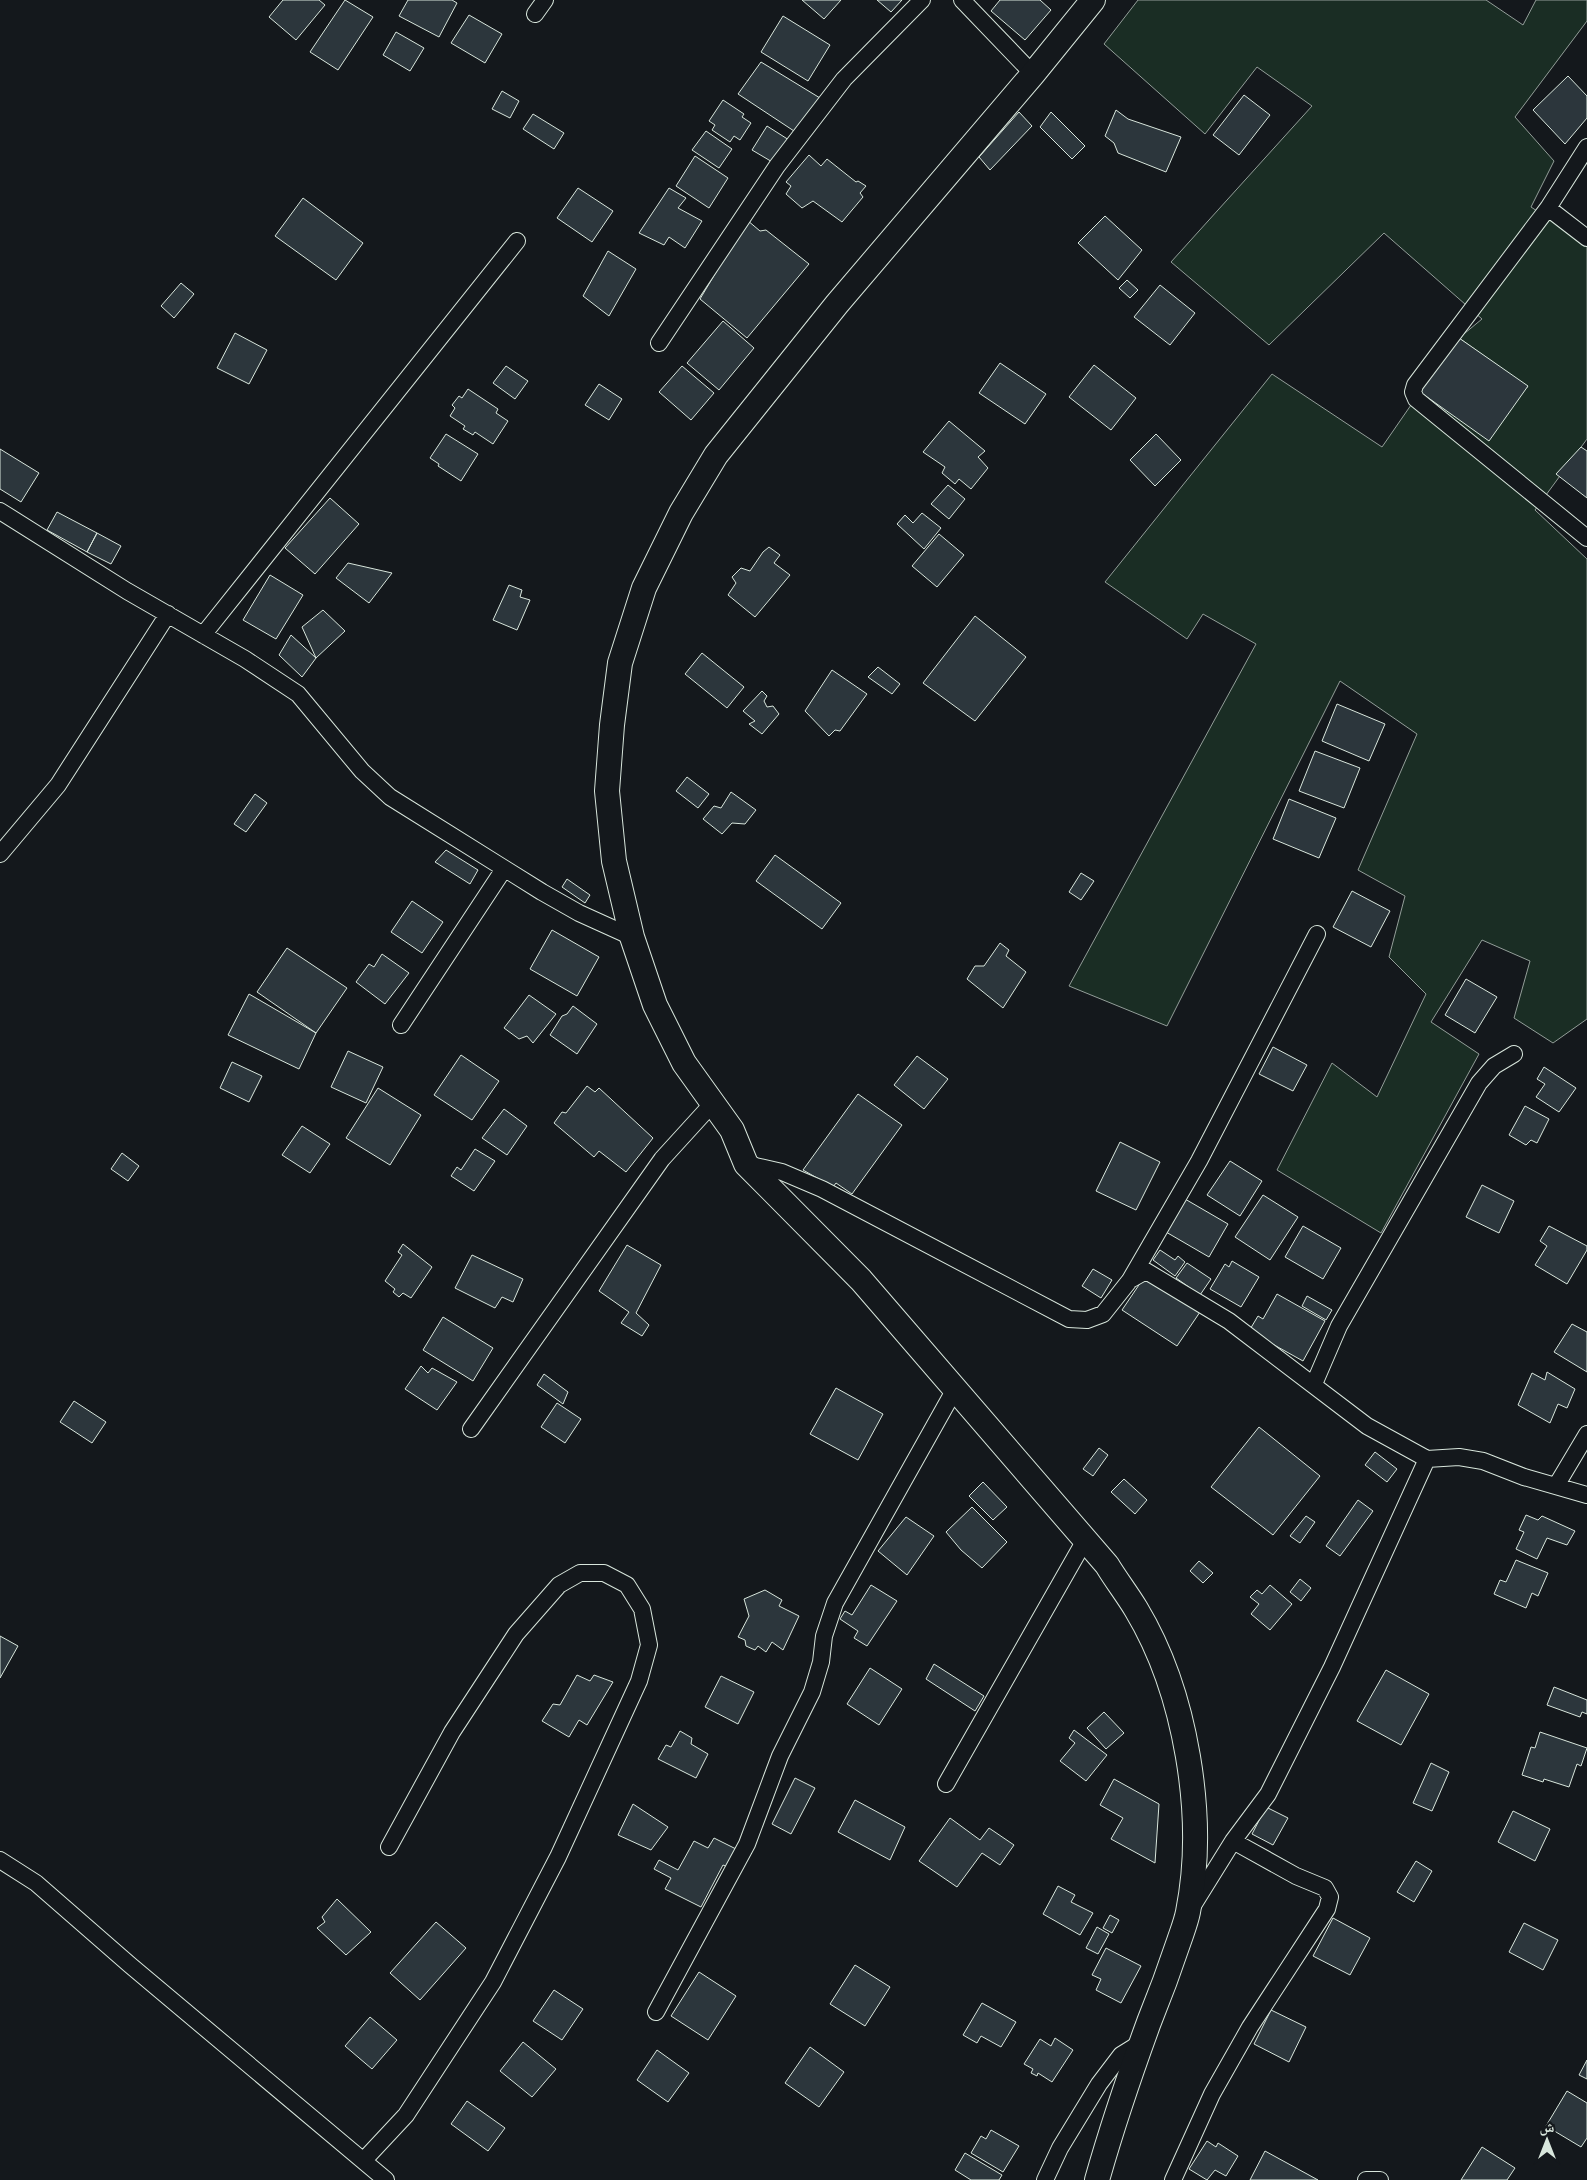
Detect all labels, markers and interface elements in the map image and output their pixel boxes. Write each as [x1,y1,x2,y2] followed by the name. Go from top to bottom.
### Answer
[1522,2115,1572,2165] north arrow
[1540,2121,1555,2136] text: ش

